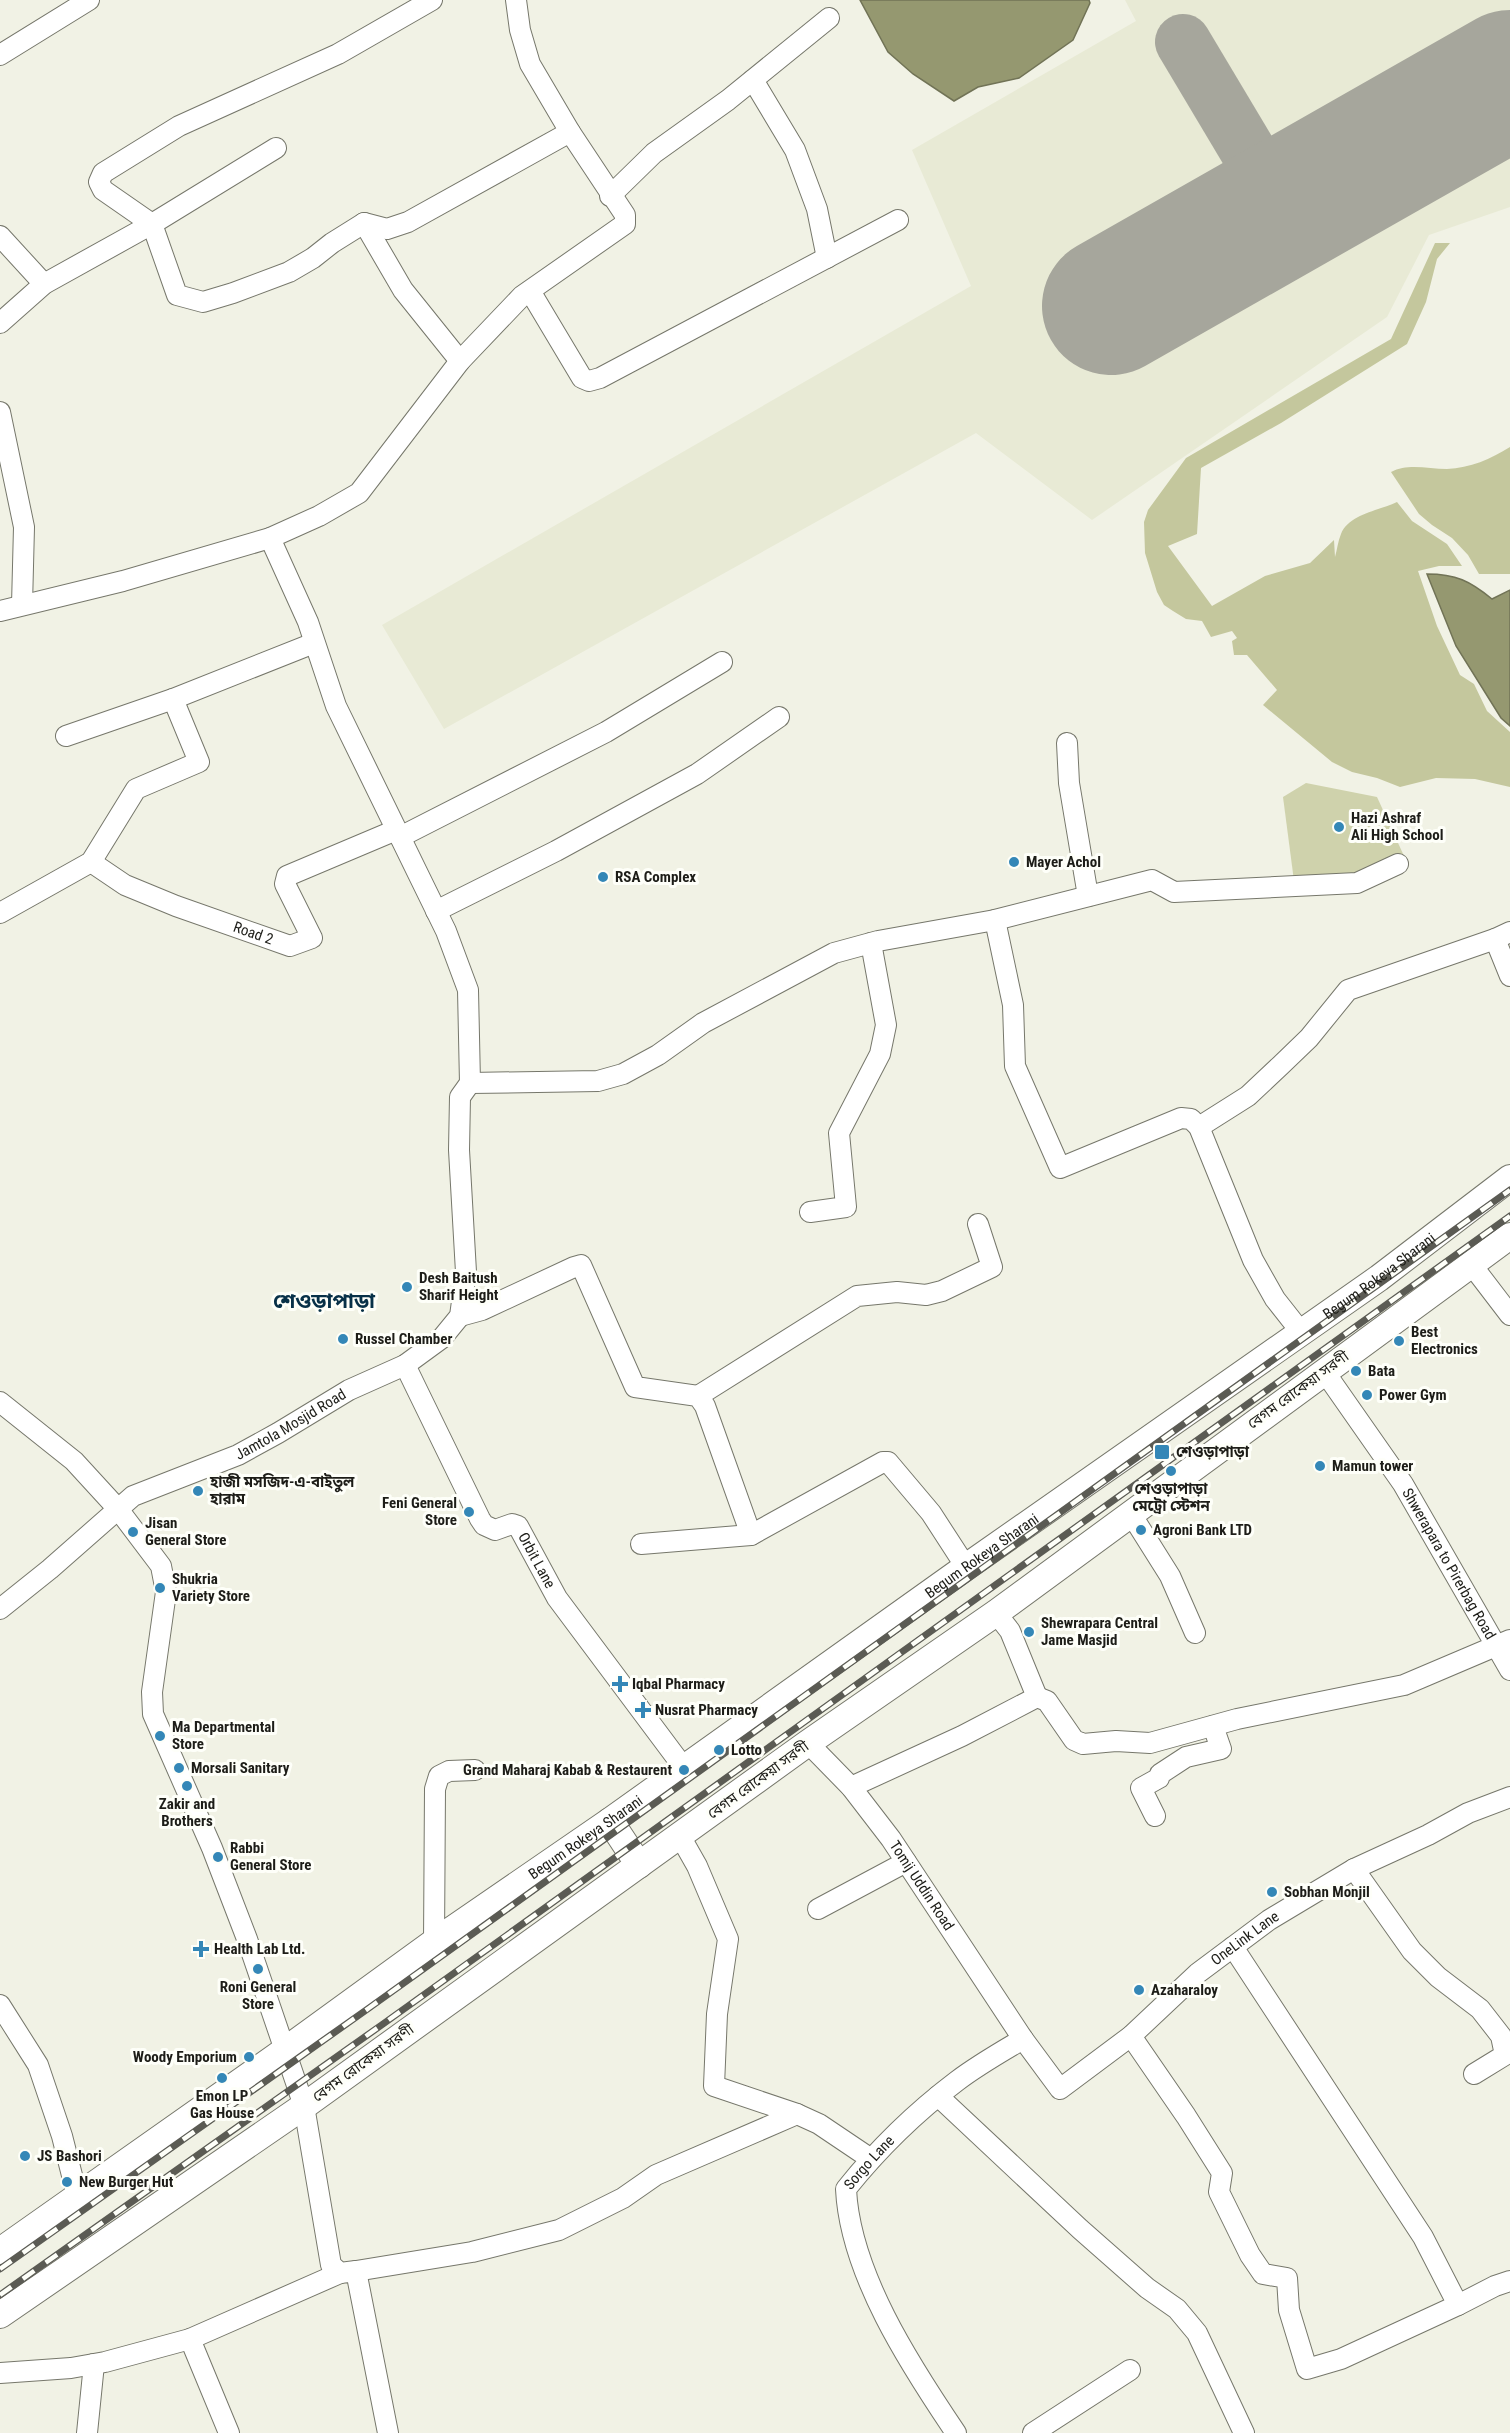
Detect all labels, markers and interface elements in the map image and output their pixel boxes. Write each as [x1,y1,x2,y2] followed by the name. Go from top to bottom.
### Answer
[1351,809,1443,844] place label: Hazi Ashraf Ali High School
[1332,820,1346,834] marker: Hazi Ashraf Ali High School
[1026,853,1101,871] place label: Mayer Achol
[1007,855,1021,869] marker: Mayer Achol
[615,868,696,886] place label: RSA Complex
[596,870,610,884] marker: RSA Complex
[231,918,276,948] street label: Road 2
[1320,1229,1439,1323] street label: Begum Rokeya Sharani
[419,1269,499,1304] place label: Desh Baitush Sharif Height
[400,1280,414,1294] marker: Desh Baitush Sharif Height
[273,1289,376,1313] district label: শেওড়াপাড়া
[1411,1323,1478,1358] place label: Best Electronics
[355,1330,452,1348] place label: Russel Chamber
[336,1332,350,1346] marker: Russel Chamber
[1392,1334,1406,1348] marker: Best Electronics
[1244,1347,1353,1433] street label: বেগম রোকেয়া সরণী
[1368,1362,1395,1380] place label: Bata
[1349,1364,1363,1378] marker: Bata
[232,1385,349,1464] street label: Jamtola Mosjid Road
[1379,1386,1447,1404] place label: Power Gym
[1360,1388,1374,1402] marker: Power Gym
[1153,1443,1171,1461] marker: শেওড়াপাড়া
[1176,1443,1250,1461] place label: শেওড়াপাড়া
[1332,1457,1413,1475] place label: Mamun tower
[1313,1459,1327,1473] marker: Mamun tower
[1164,1464,1178,1478] marker: শেওড়াপাড়া মেট্রো স্টেশন
[209,1473,355,1508] place label: হাজী মসজিদ-এ-বাইতুল হারাম
[1132,1480,1210,1515] place label: শেওড়াপাড়া মেট্রো স্টেশন
[191,1484,205,1498] marker: হাজী মসজিদ-এ-বাইতুল হারাম
[1398,1485,1499,1643] street label: Shwerapara to Pirerbag Road
[382,1494,457,1529] place label: Feni General Store
[462,1505,476,1519] marker: Feni General Store
[922,1510,1042,1602] street label: Begum Rokeya Sharani
[145,1514,227,1549] place label: Jisan General Store
[1153,1521,1252,1539] place label: Agroni Bank LTD
[1134,1523,1148,1537] marker: Agroni Bank LTD
[126,1525,140,1539] marker: Jisan General Store
[514,1529,559,1591] street label: Orbit Lane
[172,1570,250,1605] place label: Shukria Variety Store
[153,1581,167,1595] marker: Shukria Variety Store
[1041,1614,1158,1649] place label: Shewrapara Central Jame Masjid
[1022,1625,1036,1639] marker: Shewrapara Central Jame Masjid
[632,1675,725,1693] place label: Iqbal Pharmacy
[613,1677,627,1691] marker: Iqbal Pharmacy
[655,1701,758,1719] place label: Nusrat Pharmacy
[636,1703,650,1717] marker: Nusrat Pharmacy
[172,1718,275,1753] place label: Ma Departmental Store
[153,1729,167,1743] marker: Ma Departmental Store
[704,1737,813,1823] street label: বেগম রোকেয়া সরণী
[731,1741,762,1759] place label: Lotto
[712,1743,726,1757] marker: Lotto
[191,1759,290,1777] place label: Morsali Sanitary
[172,1761,186,1775] marker: Morsali Sanitary
[463,1761,672,1779] place label: Grand Maharaj Kabab & Restaurent
[677,1763,691,1777] marker: Grand Maharaj Kabab & Restaurent
[180,1779,194,1793] marker: Zakir and Brothers
[525,1792,646,1883] street label: Begum Rokeya Sharani
[159,1795,215,1830] place label: Zakir and Brothers
[886,1837,958,1934] street label: Tomij Uddin Road
[230,1839,312,1874] place label: Rabbi General Store
[211,1850,225,1864] marker: Rabbi General Store
[1284,1883,1370,1901] place label: Sobhan Monjil
[1265,1885,1279,1899] marker: Sobhan Monjil
[1207,1907,1282,1969] street label: OneLink Lane
[192,1940,210,1958] marker: Health Lab Ltd.
[214,1940,305,1958] place label: Health Lab Ltd.
[251,1962,265,1976] marker: Roni General Store
[220,1978,296,2013] place label: Roni General Store
[1151,1981,1218,1999] place label: Azaharaloy
[1132,1983,1146,1997] marker: Azaharaloy
[309,2020,418,2106] street label: বেগম রোকেয়া সরণী
[133,2048,237,2066] place label: Woody Emporium
[242,2050,256,2064] marker: Woody Emporium
[215,2071,229,2085] marker: Emon LP Gas House
[190,2087,254,2122] place label: Emon LP Gas House
[840,2132,898,2193] street label: Sorgo Lane
[37,2147,102,2165] place label: JS Bashori
[18,2149,32,2163] marker: JS Bashori
[79,2173,174,2191] place label: New Burger Hut
[60,2175,74,2189] marker: New Burger Hut

